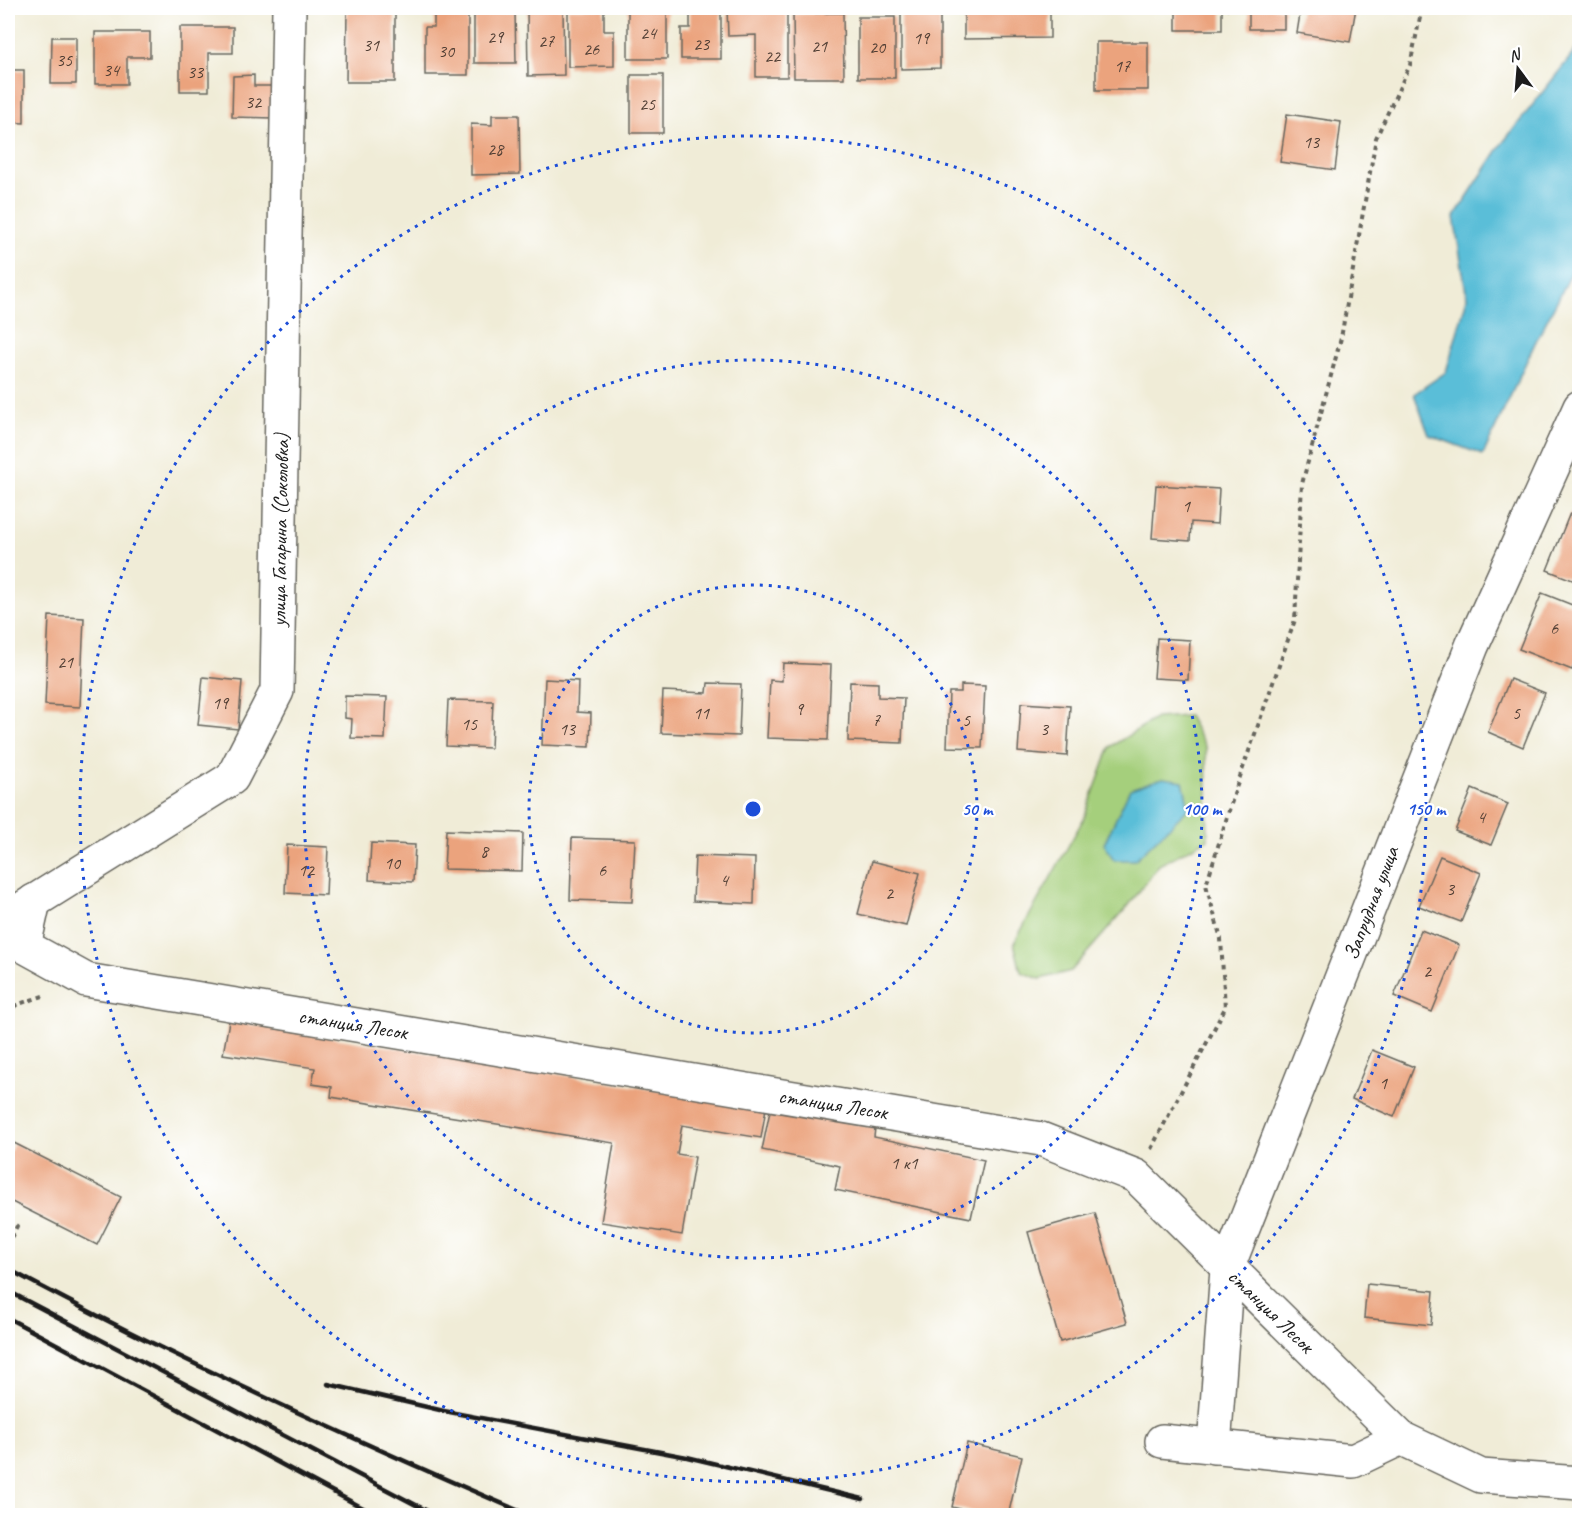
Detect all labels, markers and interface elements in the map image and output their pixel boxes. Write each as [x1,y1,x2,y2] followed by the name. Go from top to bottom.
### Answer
[640,22,658,44] house number: 24
[487,26,505,48] house number: 29
[913,27,931,49] house number: 19
[538,30,555,52] house number: 27
[693,33,711,55] house number: 23
[363,34,380,56] house number: 31
[811,35,828,57] house number: 21
[869,36,887,58] house number: 20
[583,38,600,60] house number: 26
[1488,39,1548,99] north arrow
[438,40,456,62] house number: 30
[1507,44,1525,67] text: N
[764,45,782,67] house number: 22
[56,49,73,71] house number: 35
[1114,55,1131,77] house number: 17
[103,59,121,81] house number: 34
[187,61,205,83] house number: 33
[245,91,263,113] house number: 32
[639,93,656,115] house number: 25
[1303,131,1321,153] house number: 13
[487,138,505,160] house number: 28
[265,432,295,629] street label: улица Гагарина (Соколовка)
[1182,495,1191,517] house number: 1
[1550,617,1559,639] house number: 6
[57,651,74,673] house number: 21
[212,692,230,714] house number: 19
[795,698,805,720] house number: 9
[693,702,710,724] house number: 11
[1512,702,1521,724] house number: 5
[872,709,881,731] house number: 7
[962,709,971,731] house number: 5
[461,713,478,735] house number: 15
[559,718,577,740] house number: 13
[1040,718,1050,740] house number: 3
[962,798,994,820] text: 50 m
[1183,798,1223,820] text: 100 m
[1407,798,1447,820] text: 150 m
[743,799,763,819] centre of rings
[1477,806,1487,828] house number: 4
[480,840,490,862] house number: 8
[1338,841,1405,963] street label: Запрудная улица
[384,852,402,874] house number: 10
[298,859,316,881] house number: 12
[598,859,607,881] house number: 6
[720,869,730,891] house number: 4
[1446,878,1456,900] house number: 3
[885,882,895,904] house number: 2
[1423,960,1433,982] house number: 2
[297,1003,411,1046] street label: станция Лесок
[1379,1072,1388,1094] house number: 1
[777,1083,891,1126] street label: станция Лесок
[890,1152,918,1174] house number: 1 к1
[1222,1263,1321,1360] street label: станция Лесок

